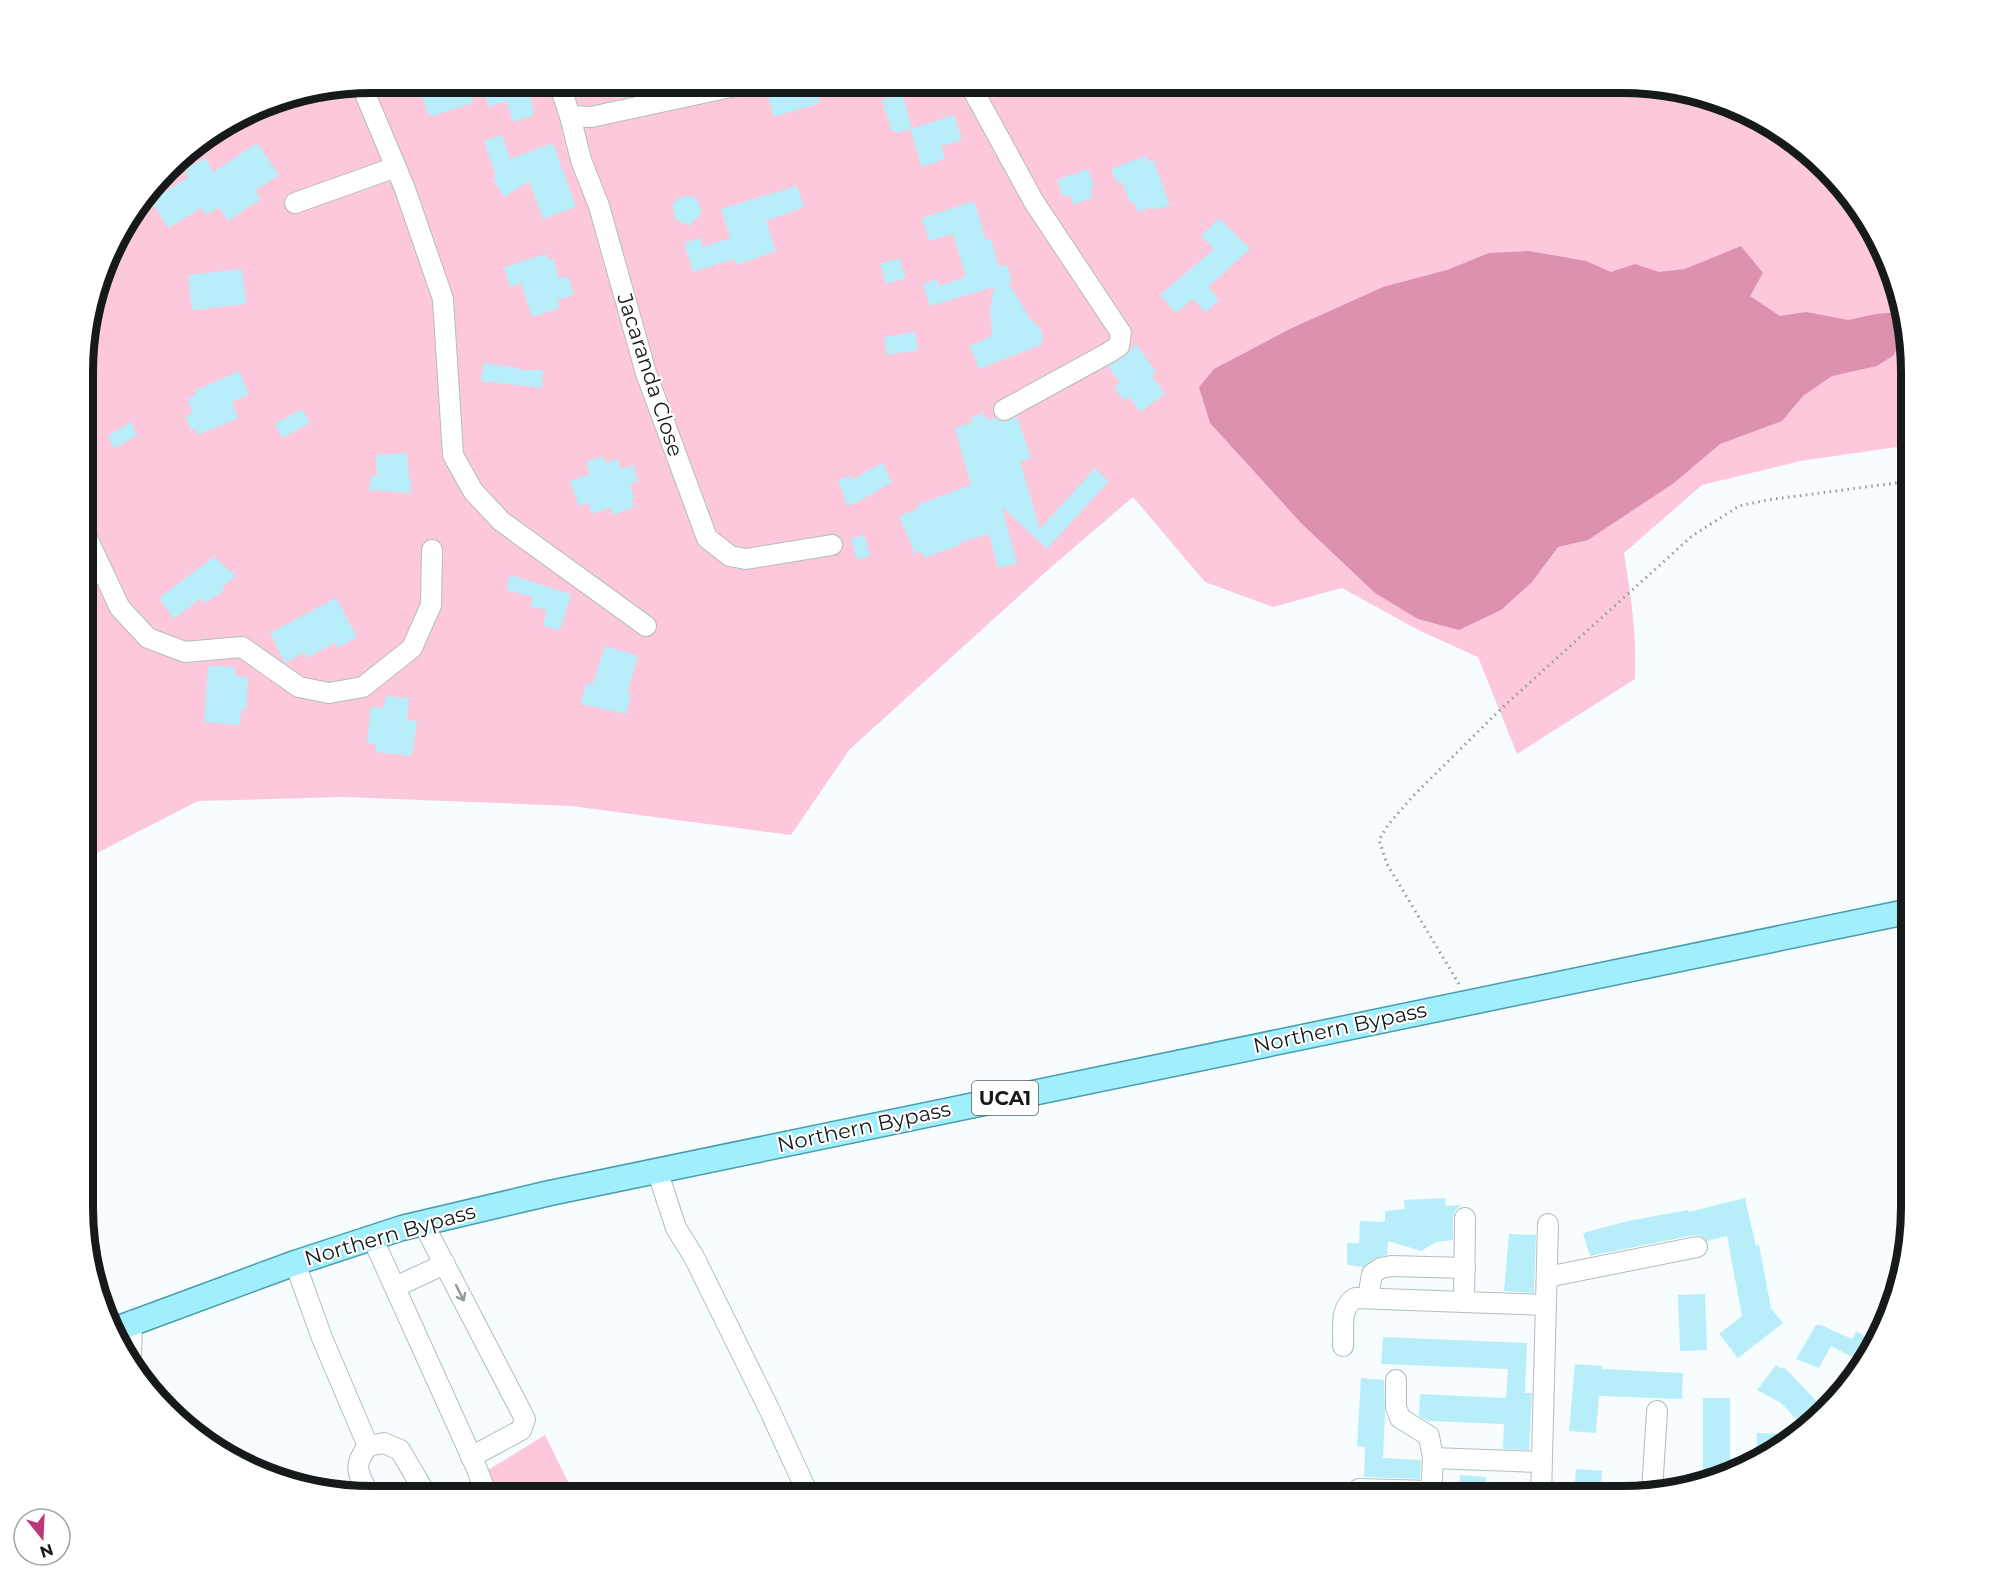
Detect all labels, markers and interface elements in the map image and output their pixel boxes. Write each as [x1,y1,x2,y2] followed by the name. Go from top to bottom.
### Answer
[612,289,689,460] street label: Jacaranda Close
[1251,997,1429,1058] street label: Northern Bypass
[972,1081,1038,1115] road number: UCA1
[775,1096,953,1157] street label: Northern Bypass
[302,1198,478,1271] street label: Northern Bypass
[455,1284,466,1302] one-way arrow
[12,1507,72,1567] north arrow
[37,1540,56,1562] text: N

